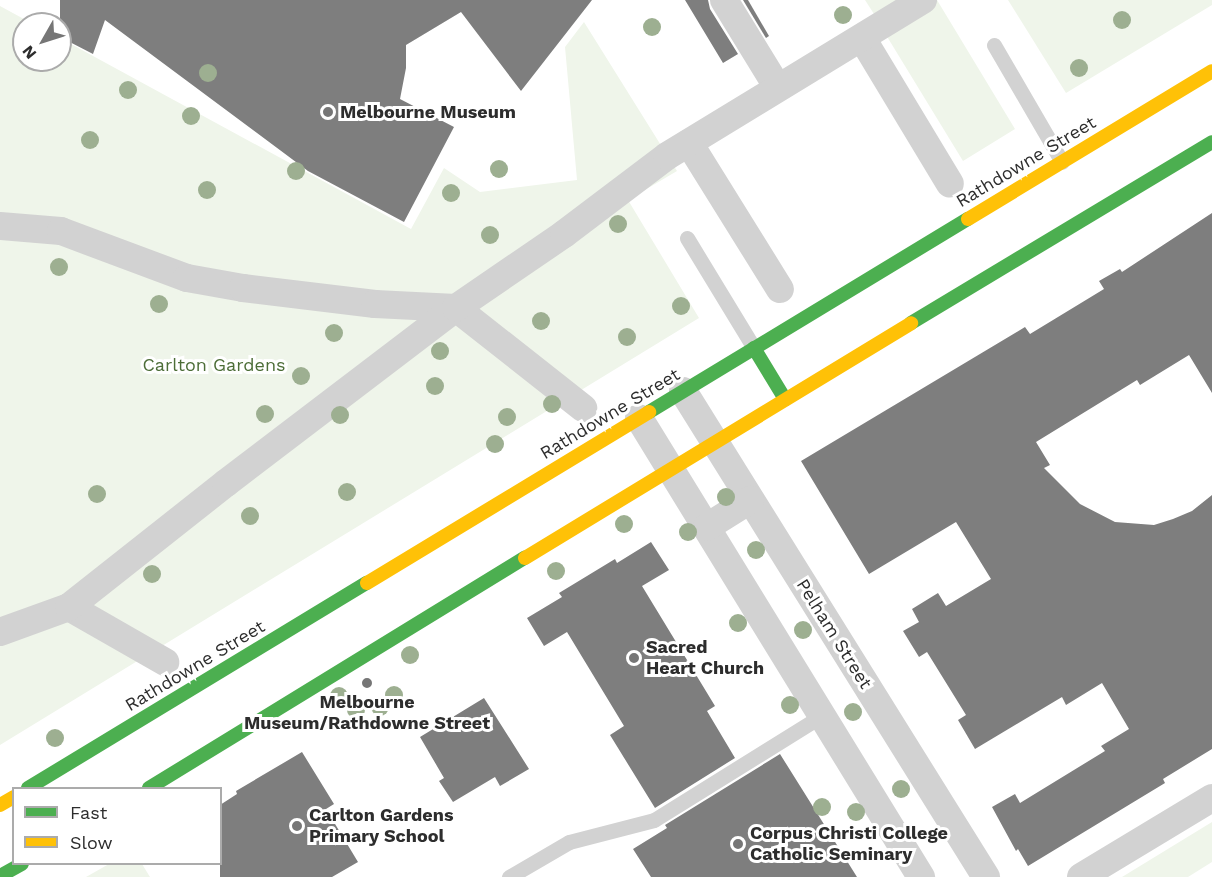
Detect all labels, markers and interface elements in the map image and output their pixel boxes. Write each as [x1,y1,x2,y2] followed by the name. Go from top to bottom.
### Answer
[12,12,72,72] north arrow
[18,42,40,63] text: N
[340,101,516,123] place label: Melbourne Museum
[321,105,335,119] marker: Melbourne Museum
[952,112,1100,212] street label: Rathdowne Street
[142,354,286,376] park label: Carlton Gardens
[536,364,684,464] street label: Rathdowne Street
[792,575,876,693] street label: Pelham Street
[121,616,269,716] street label: Rathdowne Street
[646,637,764,680] place label: Sacred Heart Church
[627,651,641,665] marker: Sacred Heart Church
[360,676,374,690] marker: Melbourne Museum/Rathdowne Street
[244,692,490,734] place label: Melbourne Museum/Rathdowne Street
[12,787,222,865] legend
[70,802,107,823] text: Fast
[309,805,453,848] place label: Carlton Gardens Primary School
[290,819,304,833] marker: Carlton Gardens Primary School
[750,823,948,866] place label: Corpus Christi College Catholic Seminary
[70,832,113,853] text: Slow
[731,837,745,851] marker: Corpus Christi College Catholic Seminary

